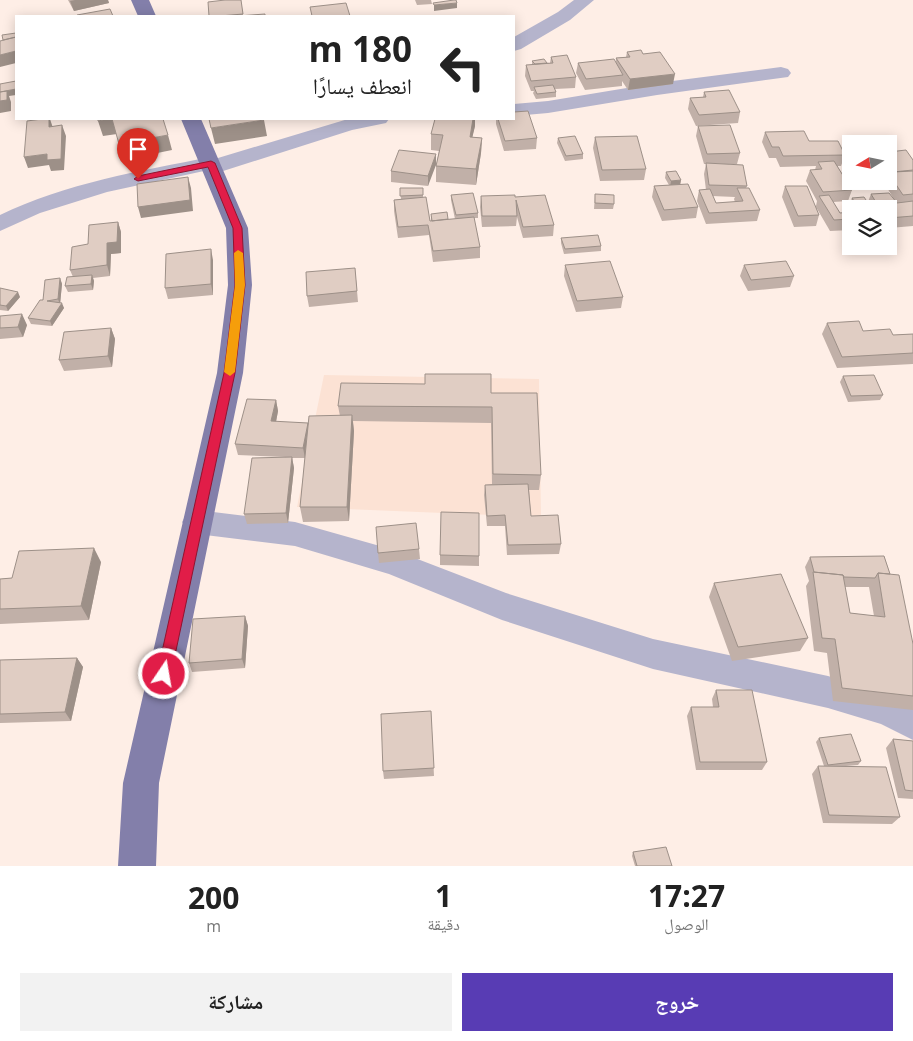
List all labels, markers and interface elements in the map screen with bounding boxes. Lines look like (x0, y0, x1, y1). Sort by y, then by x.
text: 180 m (308, 25, 412, 72)
icon: left (430, 35, 495, 100)
text: انعطف يسارًا (313, 70, 412, 100)
pin (117, 128, 159, 179)
icon: arrive (124, 135, 152, 163)
north arrow (842, 135, 898, 190)
map controls (842, 135, 897, 255)
button: layers (842, 200, 897, 255)
position arrow (137, 647, 189, 699)
text: 1 (435, 875, 452, 916)
text: 17:27 (648, 875, 725, 916)
text: 200 (188, 877, 239, 918)
text: دقيقة (427, 913, 460, 935)
text: الوصول (664, 913, 709, 935)
text: m (206, 915, 221, 937)
button: مشاركة (20, 973, 452, 1031)
button: خروج (462, 973, 893, 1031)

